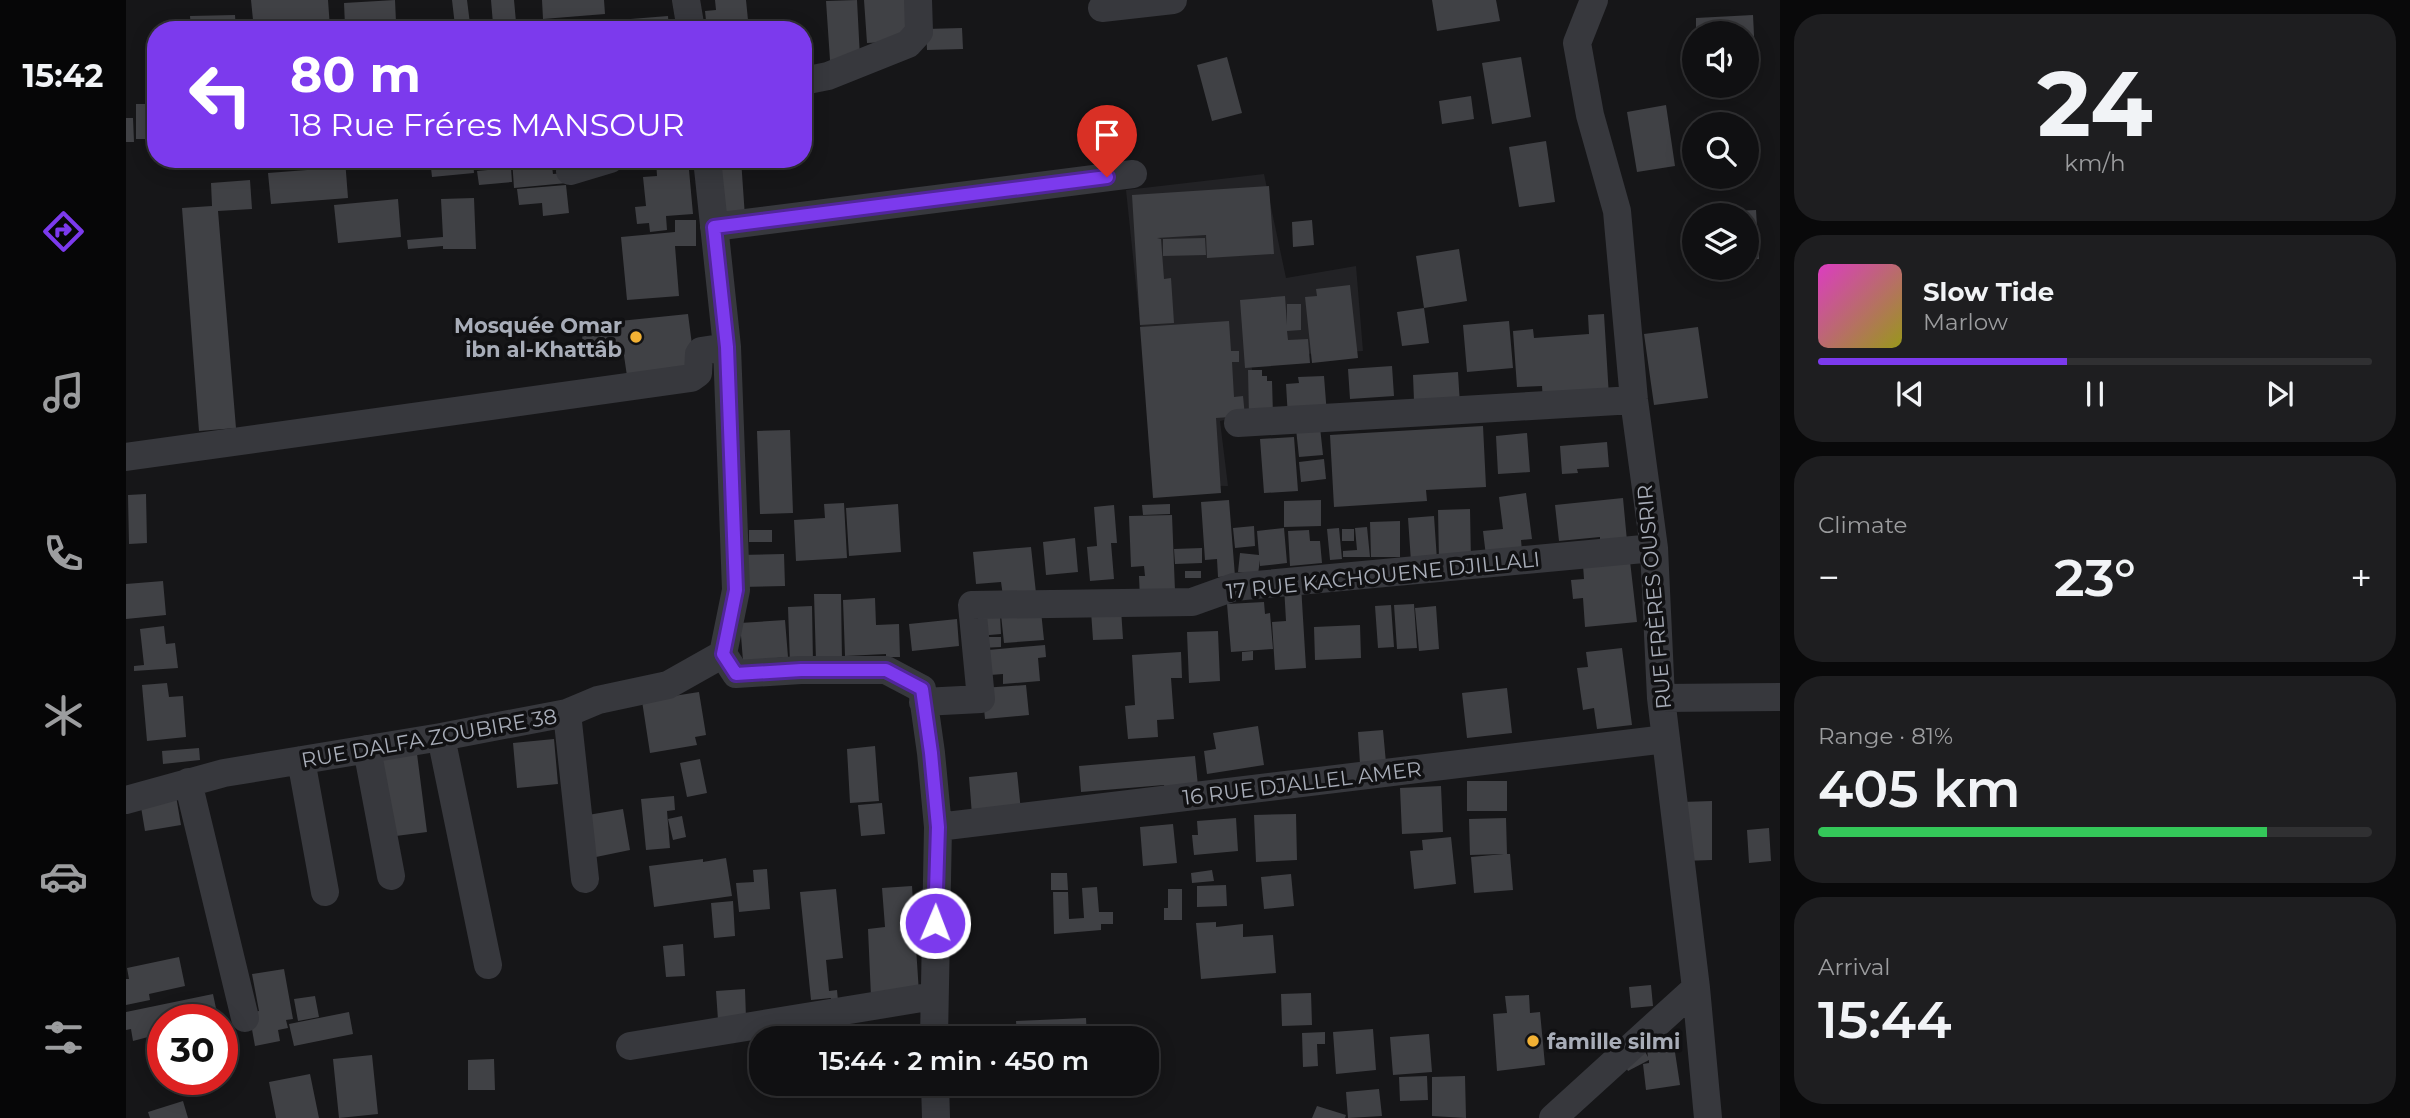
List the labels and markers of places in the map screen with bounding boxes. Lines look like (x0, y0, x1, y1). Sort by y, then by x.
pin (1077, 105, 1137, 177)
place label: Mosquée Omar ibn al-Khattâb (454, 313, 622, 362)
marker: Mosquée Omar ibn al-Khattâb (628, 329, 644, 345)
place label: famille silmi (1547, 1029, 1680, 1054)
marker: famille silmi (1525, 1033, 1541, 1049)

